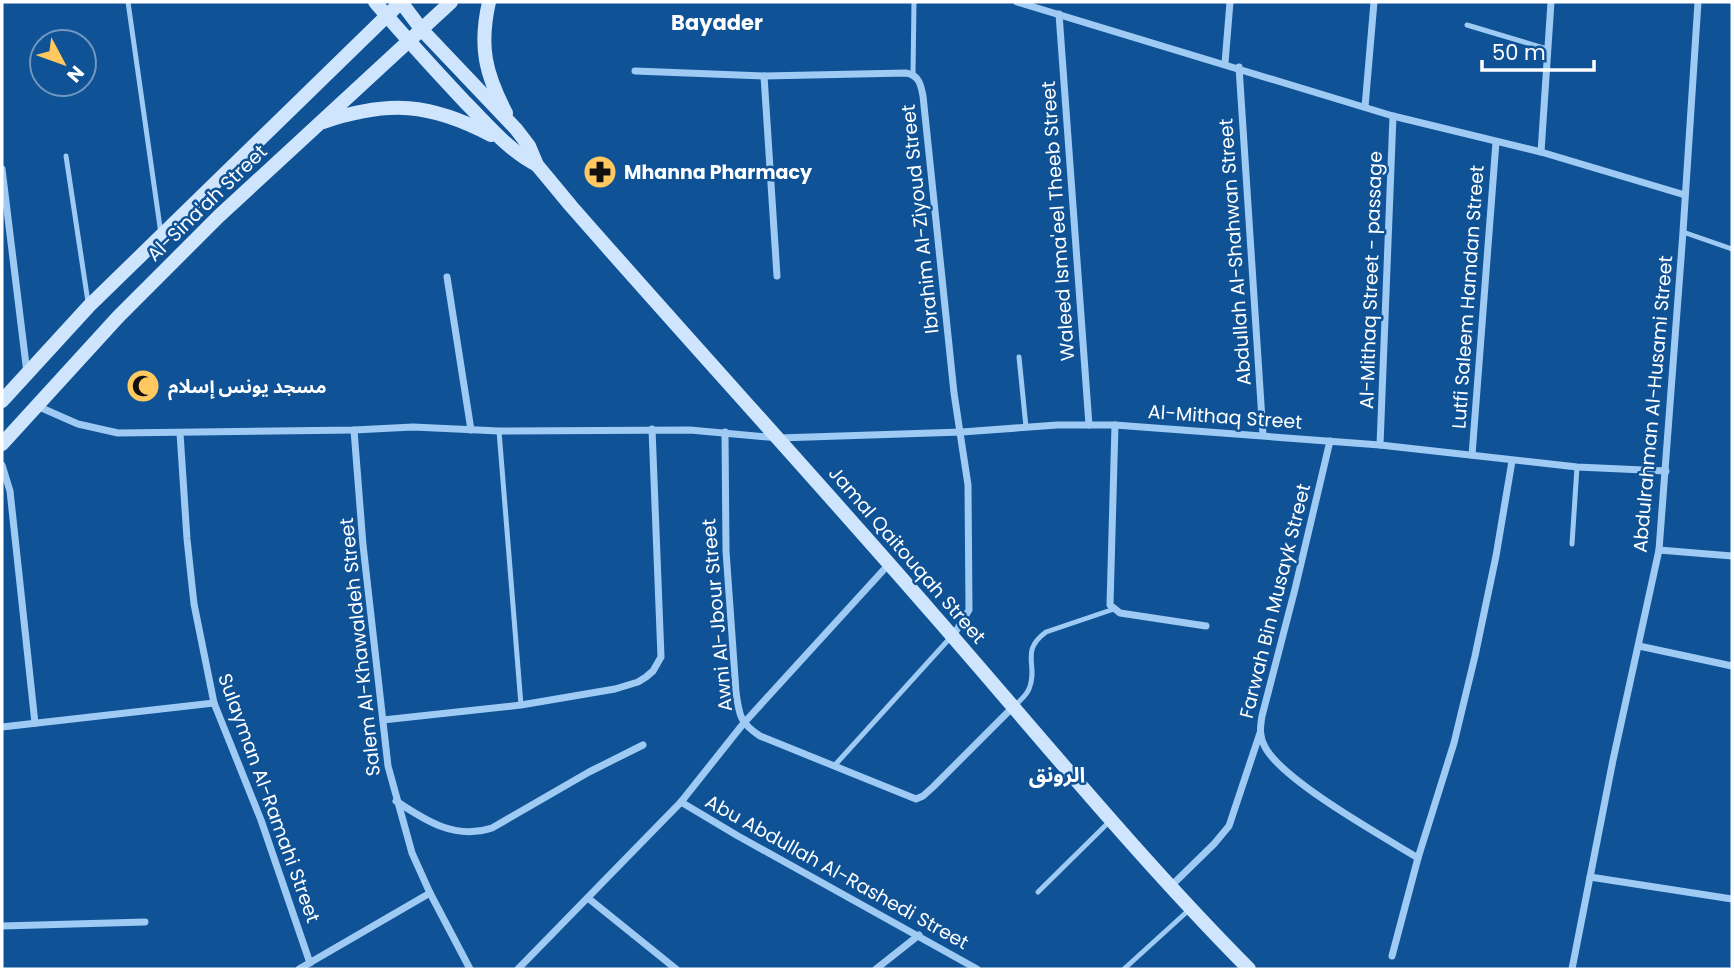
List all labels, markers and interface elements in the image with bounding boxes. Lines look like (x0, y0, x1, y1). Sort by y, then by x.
district label: Bayader (671, 8, 763, 37)
north arrow (28, 28, 98, 98)
scale bar (1482, 28, 1594, 72)
text: 50 m (1492, 38, 1546, 67)
text: N (61, 60, 90, 88)
street label: Waleed Isma'eel Theeb Street (1035, 80, 1081, 362)
street label: Ibrahim Al-Ziyoud Street (895, 103, 945, 335)
street label: Abdullah Al-Shahwan Street (1212, 117, 1258, 386)
street label: Al-Sina'ah Street (141, 139, 273, 267)
street label: Al-Mithaq Street - passage (1353, 151, 1389, 409)
pharmacy icon: Mhanna Pharmacy (581, 153, 619, 191)
place label: Mhanna Pharmacy (624, 159, 813, 186)
street label: Lutfi Saleem Hamdan Street (1445, 164, 1491, 430)
street label: Abdulrahman Al-Husami Street (1627, 254, 1679, 554)
mosque icon: مسجد يونس إسلام (124, 367, 162, 405)
place label: مسجد يونس إسلام (168, 373, 326, 401)
street label: Al-Mithaq Street (1147, 398, 1303, 436)
street label: Jamal Qaitouqah Street (822, 460, 992, 650)
street label: Farwah Bin Musayk Street (1233, 481, 1317, 721)
street label: Salem Al-Khawaldeh Street (333, 516, 387, 778)
street label: Awni Al-Jbour Street (695, 517, 739, 712)
street label: Sulayman Al-Ramahi Street (211, 670, 327, 926)
district label: الرونق (1029, 760, 1085, 789)
street label: Abu Abdullah Al-Rashedi Street (700, 788, 974, 956)

